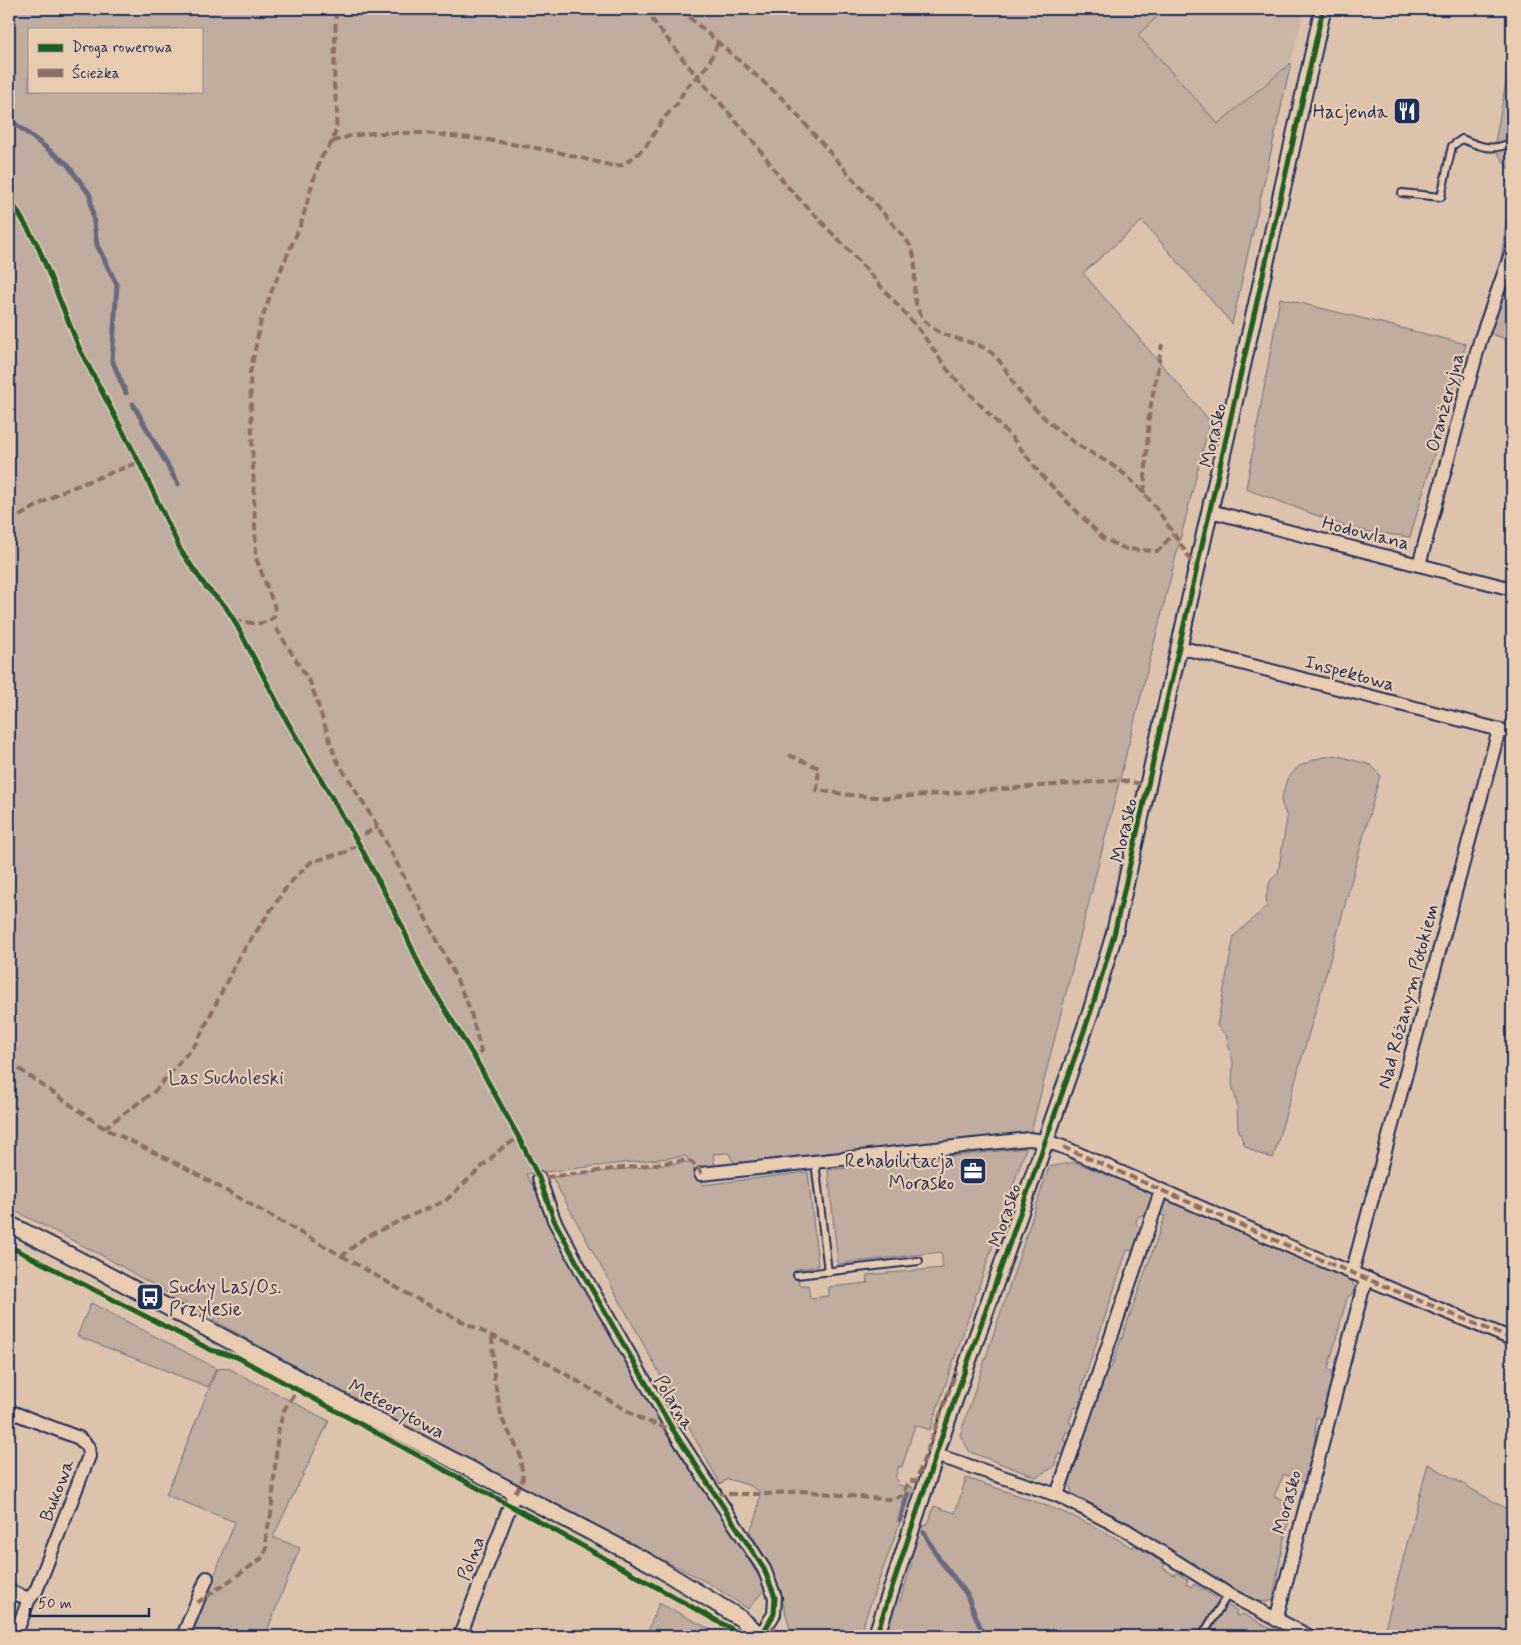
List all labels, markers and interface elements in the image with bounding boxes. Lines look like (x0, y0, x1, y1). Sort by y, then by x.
legend (28, 28, 202, 92)
text: Droga rowerowa (72, 38, 173, 58)
text: Ścieżka (72, 63, 120, 84)
restaurant icon: Hacjenda (1392, 96, 1422, 126)
place label: Hacjenda (1313, 100, 1389, 126)
street label: Oranżeryjna (1420, 350, 1472, 455)
street label: Morasko (1194, 401, 1233, 470)
street label: Hodowlana (1319, 511, 1412, 556)
street label: Inspektowa (1302, 649, 1397, 697)
street label: Morasko (1105, 796, 1144, 865)
street label: Nad Różanym Potokiem (1372, 901, 1445, 1092)
park label: Las Sucholeski (168, 1066, 284, 1091)
place label: Rehabilitacja Morasko (845, 1149, 954, 1196)
office icon: Rehabilitacja Morasko (958, 1156, 988, 1186)
street label: Morasko (983, 1181, 1028, 1250)
place label: Suchy Las/Os. Przylesie (169, 1275, 281, 1323)
bus stop icon: Suchy Las/Os. Przylesie (135, 1282, 165, 1312)
street label: Polarna (647, 1370, 700, 1436)
street label: Meteorytowa (343, 1374, 449, 1446)
street label: Bukowa (34, 1455, 81, 1525)
street label: Morasko (1267, 1468, 1308, 1537)
street label: Polna (452, 1533, 491, 1584)
scale bar (30, 1585, 149, 1617)
text: 50 m (38, 1594, 72, 1614)

